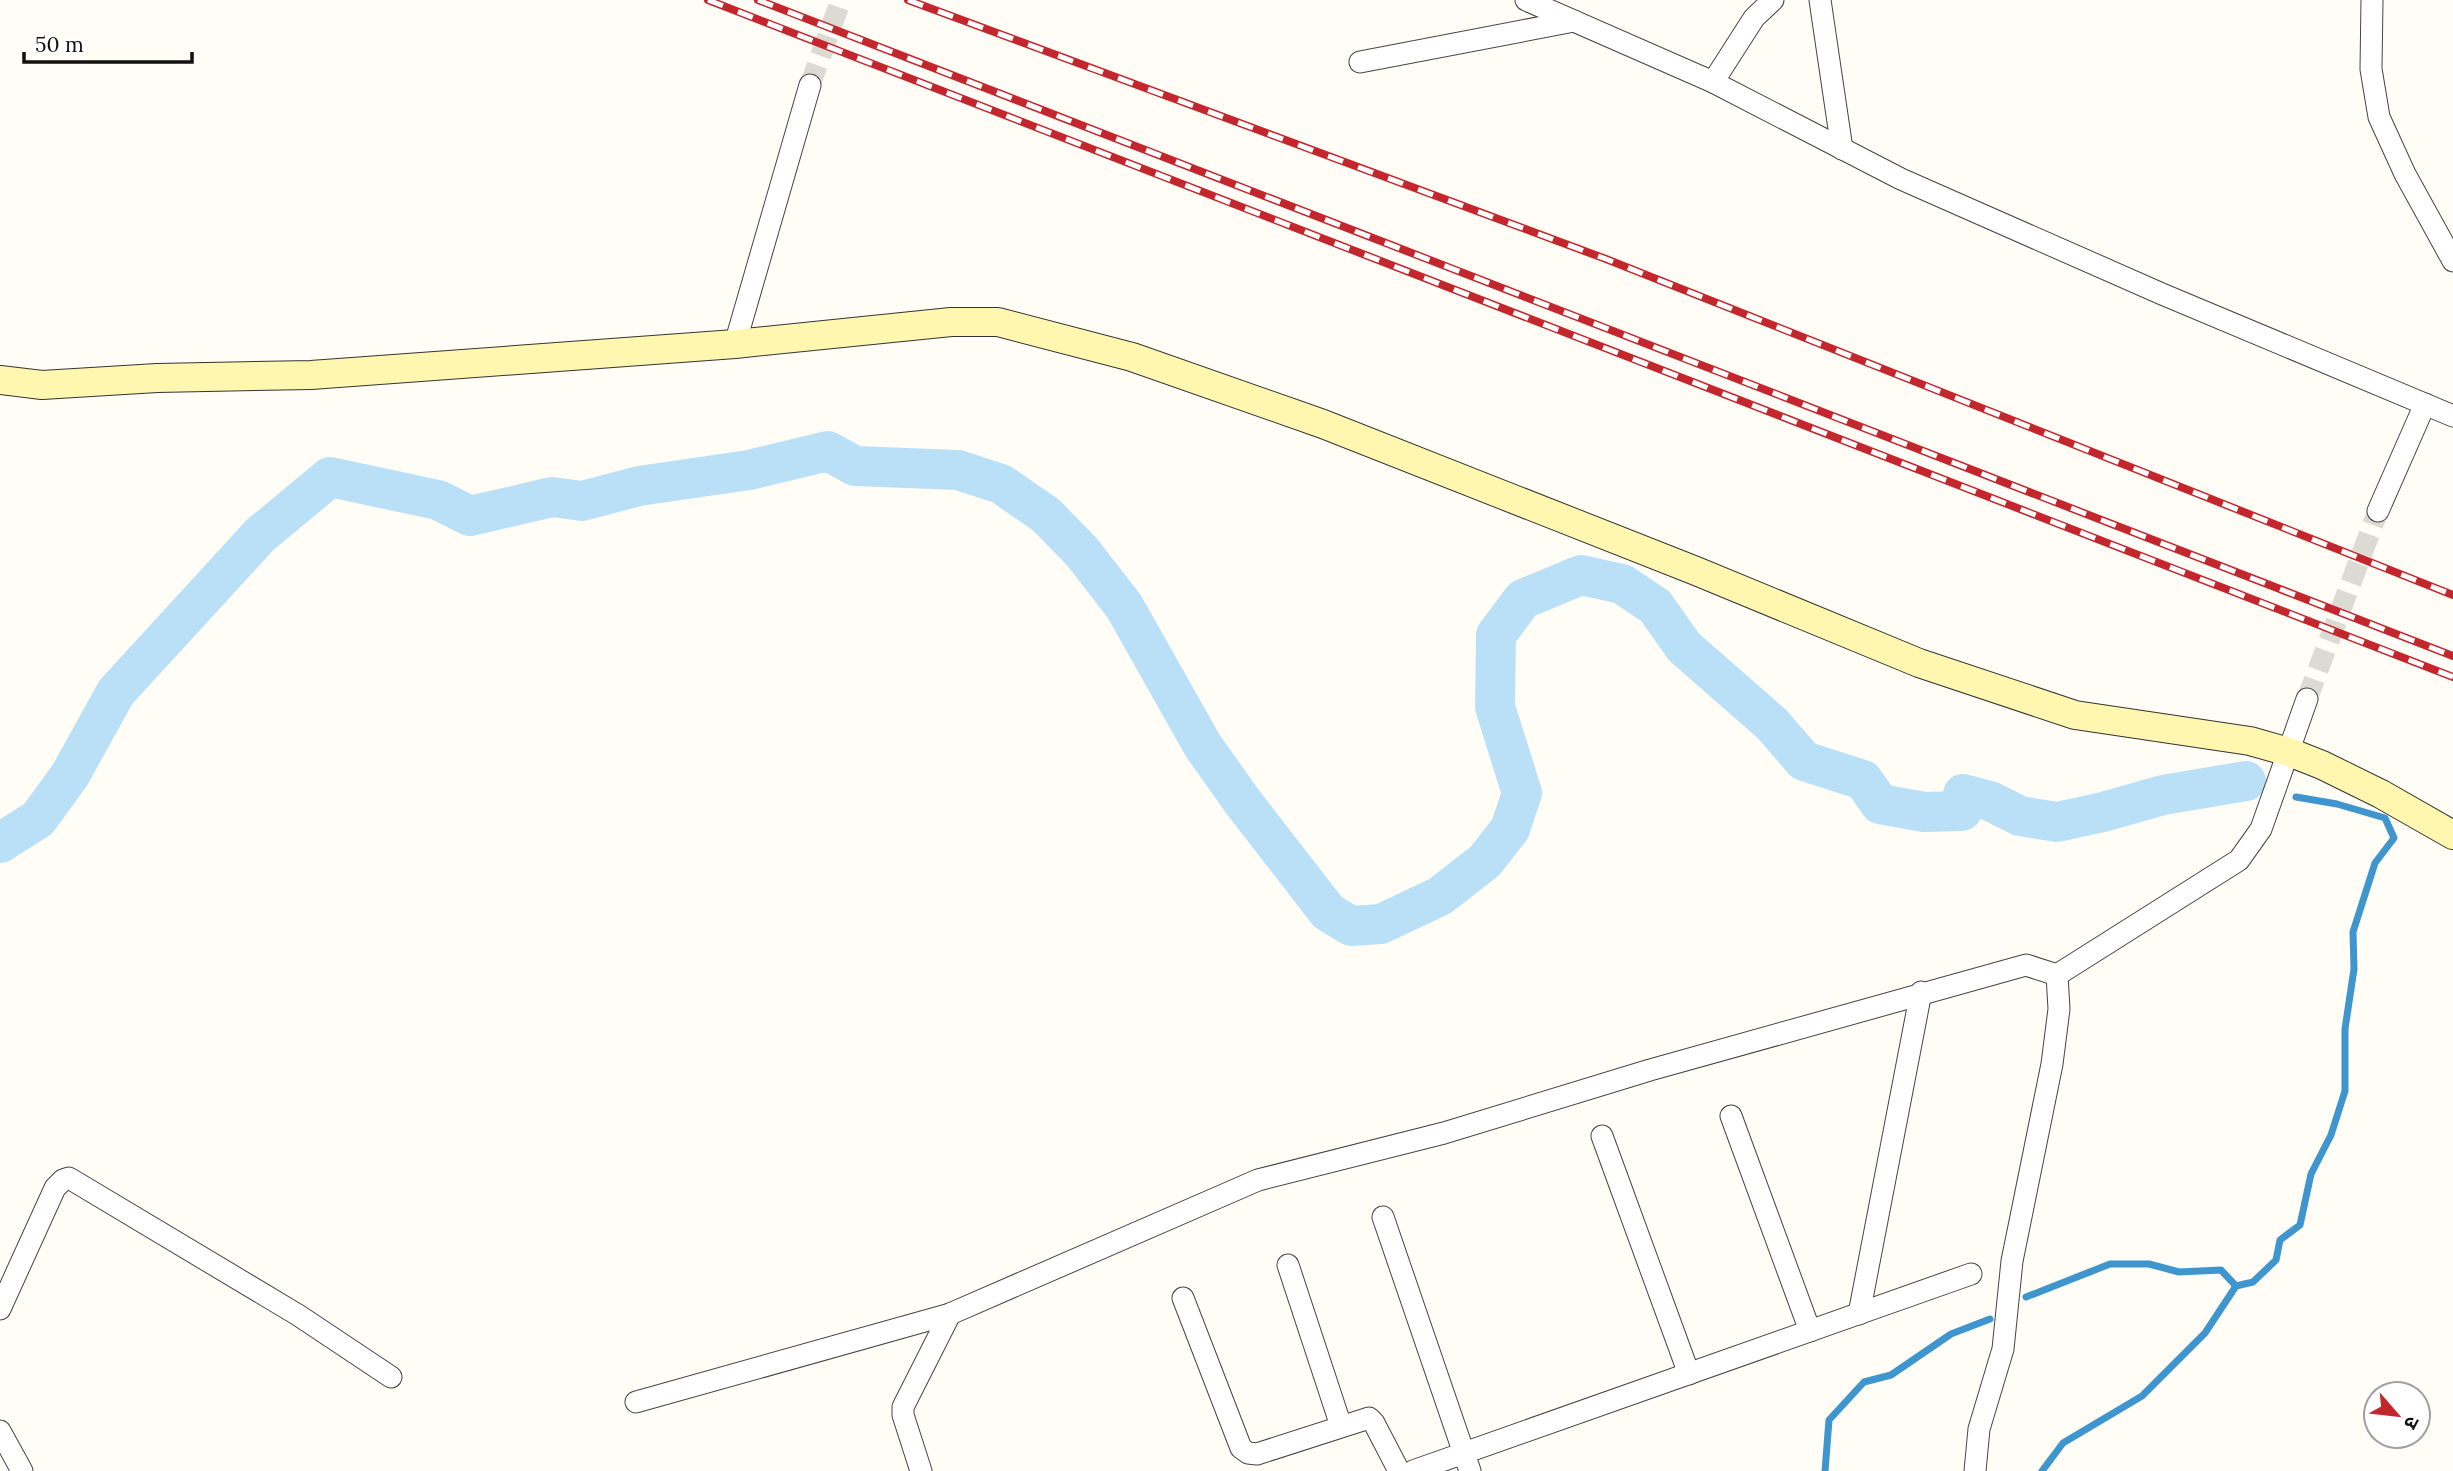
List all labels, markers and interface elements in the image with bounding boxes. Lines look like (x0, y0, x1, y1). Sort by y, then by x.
scale bar (24, 21, 192, 65)
text: 50 m (35, 31, 84, 58)
north arrow (2362, 1380, 2432, 1450)
text: उ (2398, 1412, 2425, 1434)

